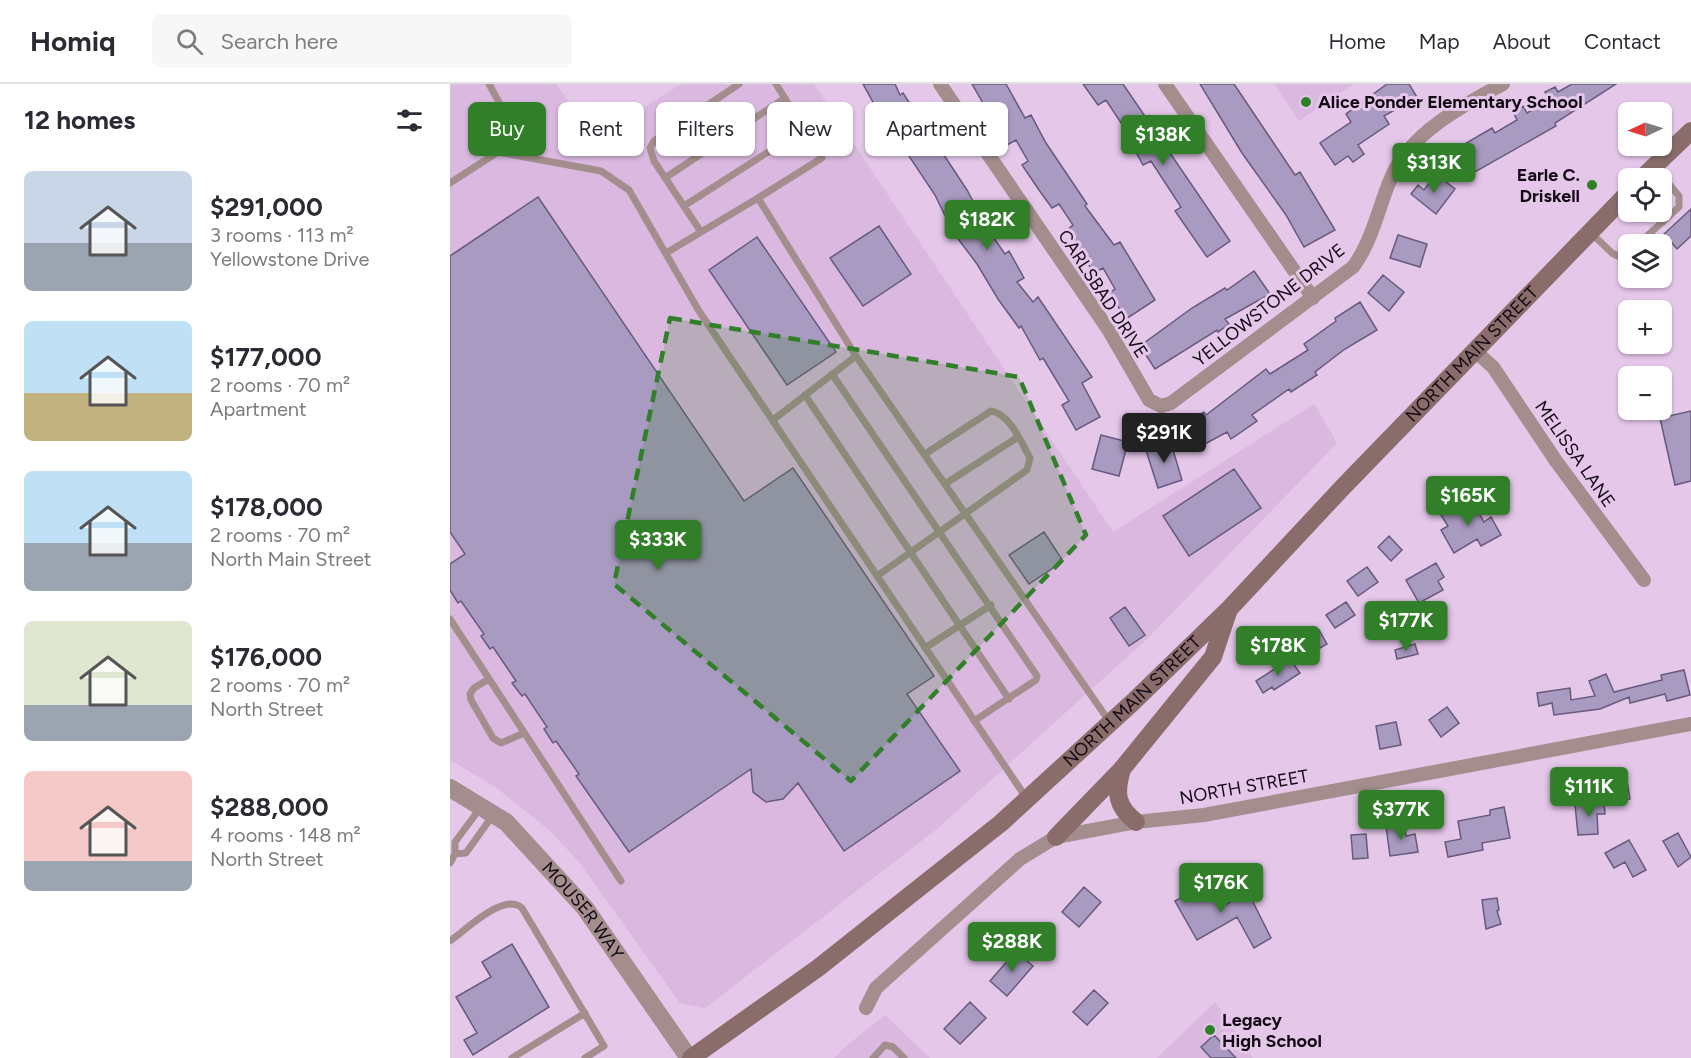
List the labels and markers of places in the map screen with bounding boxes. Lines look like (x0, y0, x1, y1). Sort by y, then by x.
place label: Alice Ponder Elementary School (1318, 91, 1583, 113)
marker: Alice Ponder Elementary School (1299, 95, 1313, 109)
pin: $138K (1121, 115, 1205, 166)
pin: $313K (1392, 143, 1476, 194)
place label: Earle C. Driskell (1517, 164, 1580, 207)
marker: Earle C. Driskell (1585, 178, 1599, 192)
pin: $182K (945, 200, 1029, 251)
pin: $291K (1122, 413, 1206, 464)
pin: $165K (1426, 476, 1510, 527)
pin: $333K (616, 520, 700, 571)
pin: $177K (1364, 601, 1448, 652)
pin: $178K (1236, 626, 1320, 677)
pin: $111K (1547, 767, 1631, 818)
pin: $377K (1359, 790, 1443, 841)
pin: $176K (1179, 863, 1263, 914)
pin: $288K (970, 922, 1054, 973)
place label: Legacy High School (1222, 1009, 1322, 1052)
marker: Legacy High School (1203, 1023, 1217, 1037)

